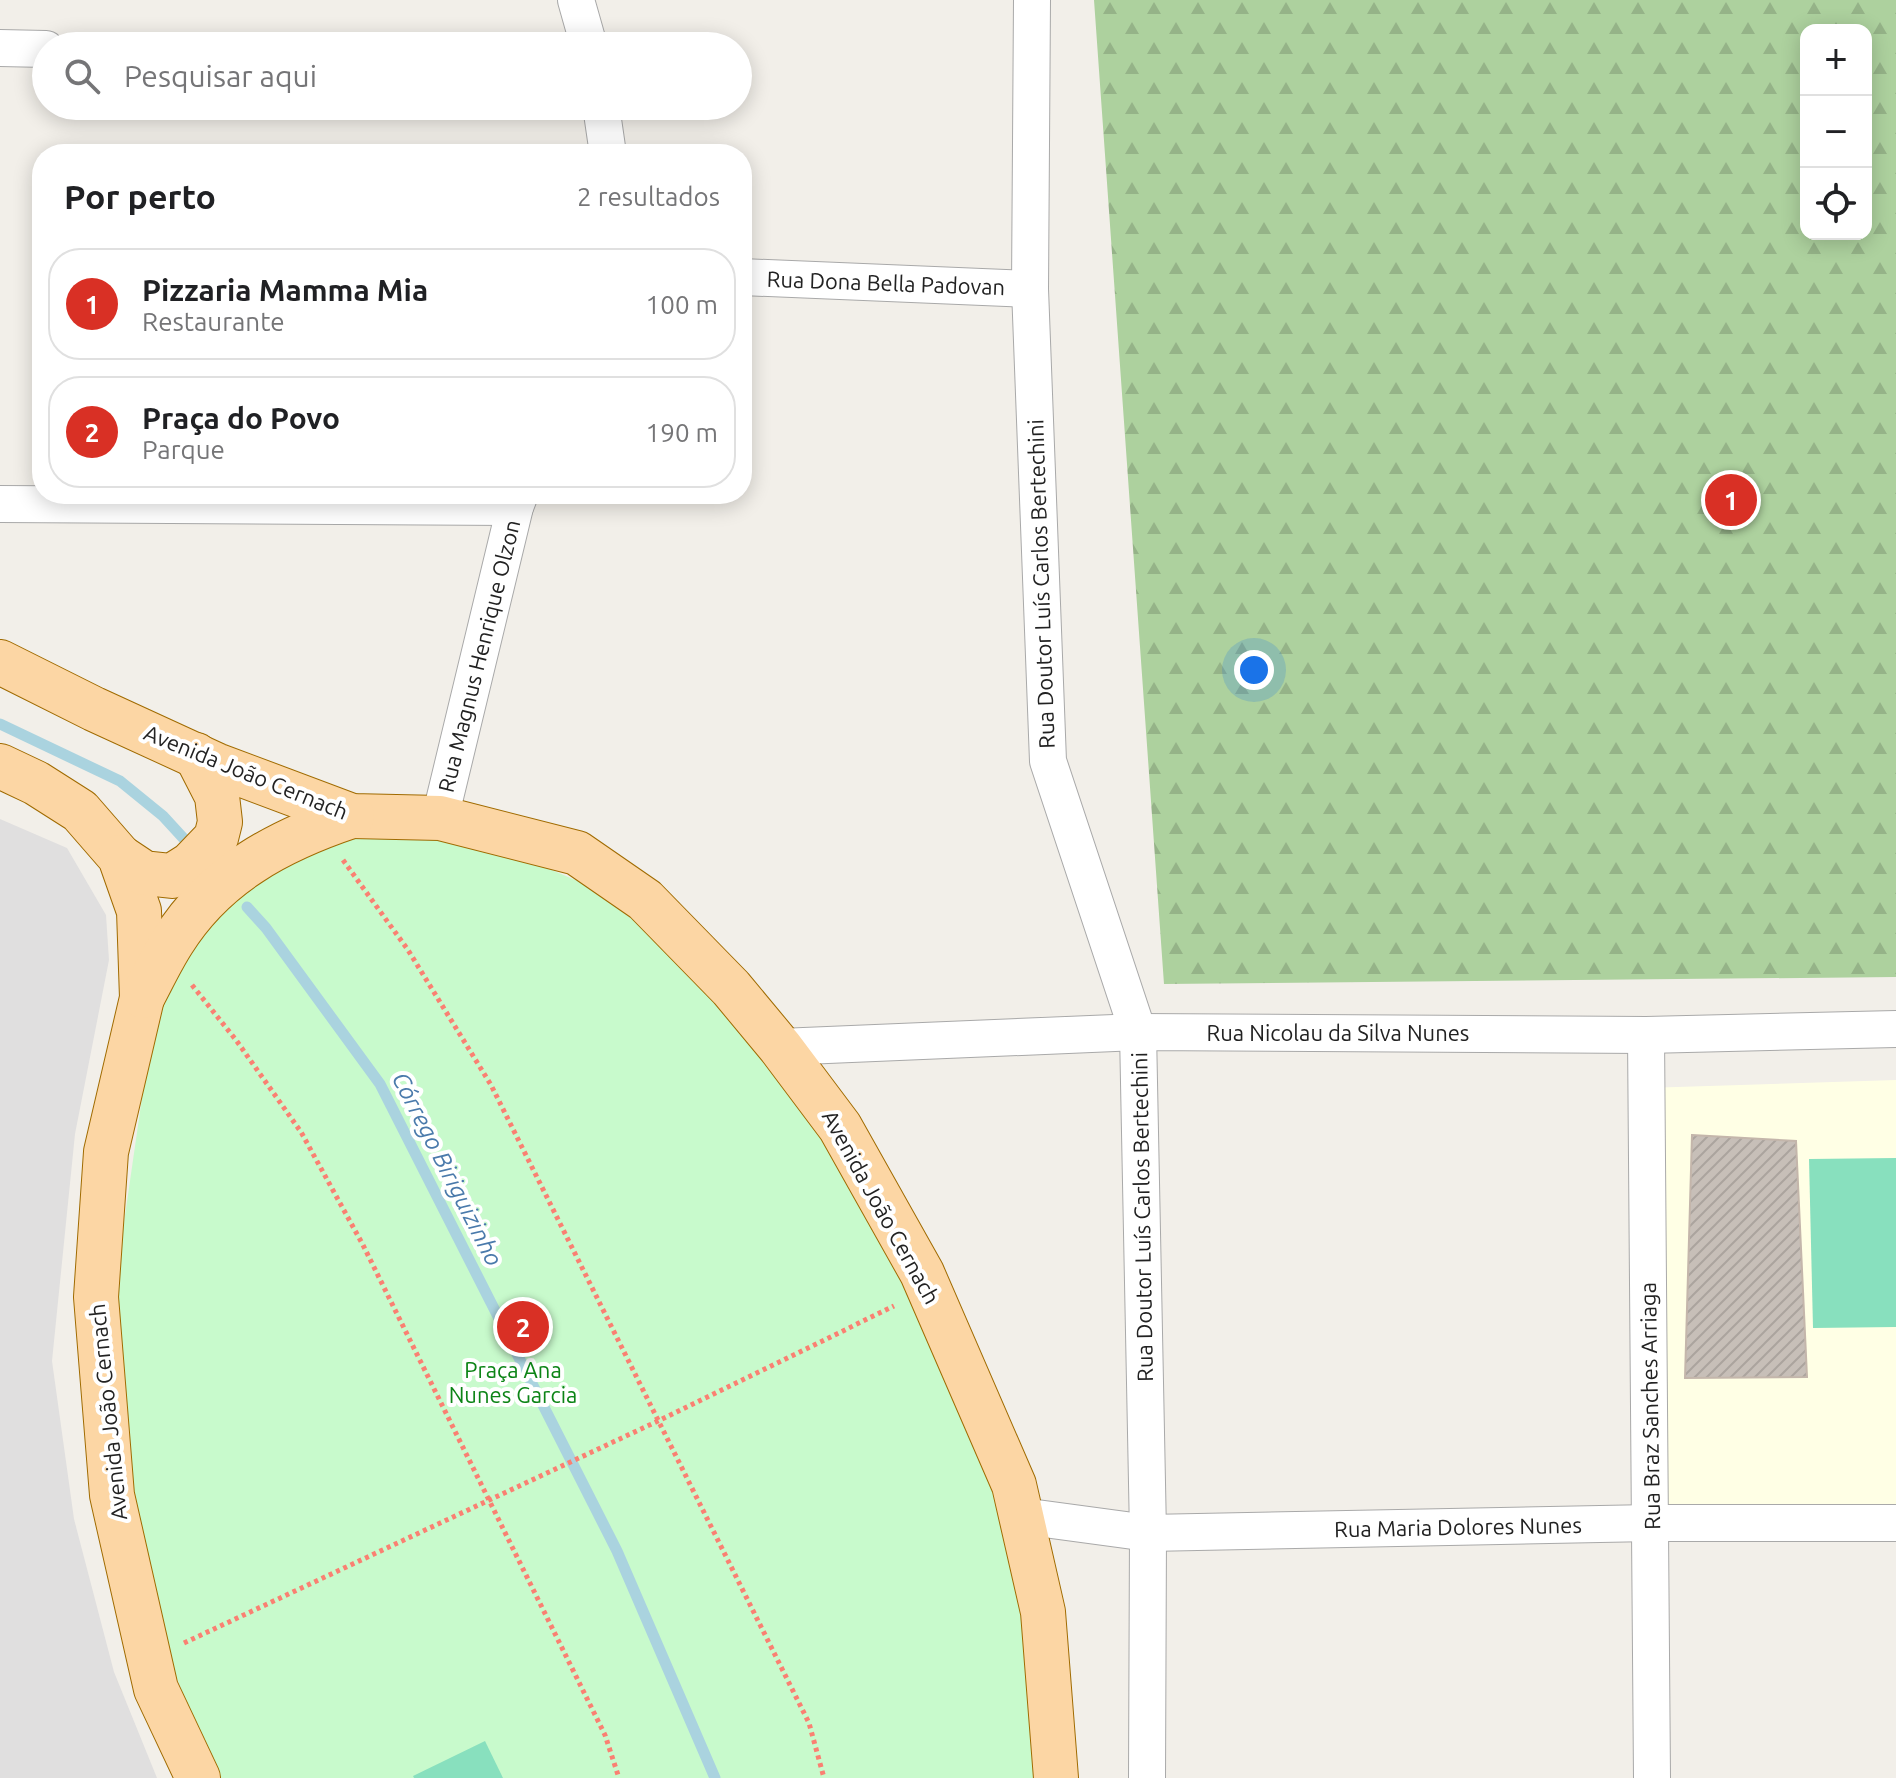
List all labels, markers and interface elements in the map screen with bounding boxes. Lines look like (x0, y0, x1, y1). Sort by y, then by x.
map controls (1800, 24, 1872, 240)
button: + (1800, 24, 1872, 96)
search box (32, 32, 752, 120)
icon: search (60, 54, 104, 98)
text: Pesquisar aqui (124, 59, 317, 93)
button: − (1800, 96, 1872, 168)
button: locate (1800, 168, 1872, 240)
text: Por perto (64, 177, 216, 215)
text: 2 resultados (577, 182, 720, 211)
street label: Rua Dona Bella Padovan (766, 266, 1006, 299)
text: Pizzaria Mamma Mia (142, 273, 428, 307)
text: 1 (85, 290, 99, 319)
text: 100 m (646, 290, 718, 319)
text: Restaurante (142, 307, 285, 336)
text: Praça do Povo (142, 401, 340, 435)
text: 2 (85, 418, 99, 447)
text: 190 m (646, 418, 718, 447)
street label: Rua Doutor Luís Carlos Bertechini (1022, 419, 1059, 749)
text: Parque (142, 435, 225, 464)
pin: 1 (1705, 470, 1757, 530)
street label: Rua Magnus Henrique Olzon (433, 517, 525, 795)
your location (1234, 650, 1274, 690)
street label: Avenida João Cernach (141, 719, 352, 824)
street label: Rua Nicolau da Silva Nunes (1207, 1020, 1469, 1045)
street label: Rua Doutor Luís Carlos Bertechini (1126, 1052, 1157, 1382)
water label: Córrego Biriguizinho (387, 1067, 508, 1270)
street label: Avenida João Cernach (818, 1106, 945, 1308)
street label: Rua Braz Sanches Arriaga (1635, 1282, 1664, 1530)
pin: 2 (497, 1297, 549, 1357)
street label: Avenida João Cernach (84, 1303, 131, 1522)
park label: Praça Ana Nunes Garcia (449, 1357, 577, 1407)
street label: Rua Maria Dolores Nunes (1334, 1512, 1582, 1541)

